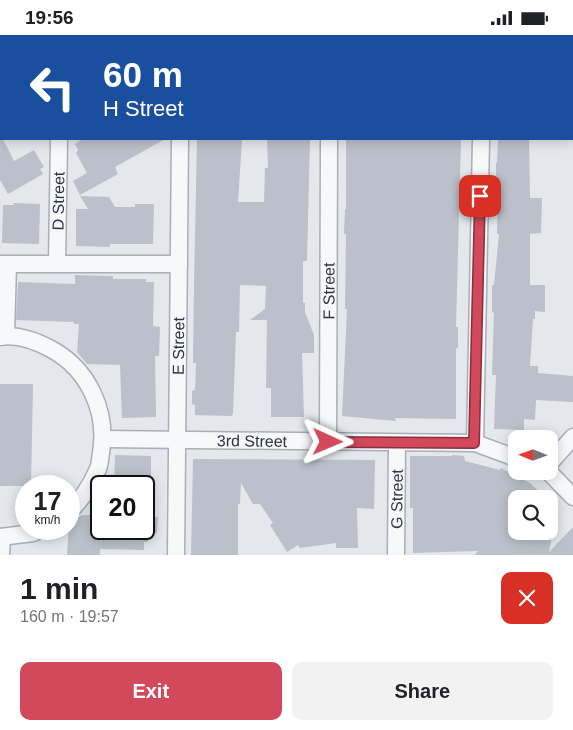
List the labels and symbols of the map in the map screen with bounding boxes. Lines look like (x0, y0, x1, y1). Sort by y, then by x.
street label: D Street (50, 171, 67, 231)
pin (459, 175, 501, 217)
street label: F Street (320, 262, 338, 320)
street label: E Street (170, 316, 187, 375)
position arrow (301, 415, 353, 467)
north arrow (508, 430, 558, 480)
street label: 3rd Street (217, 432, 288, 450)
street label: G Street (388, 469, 406, 529)
speed limit sign: 20 (90, 475, 155, 540)

